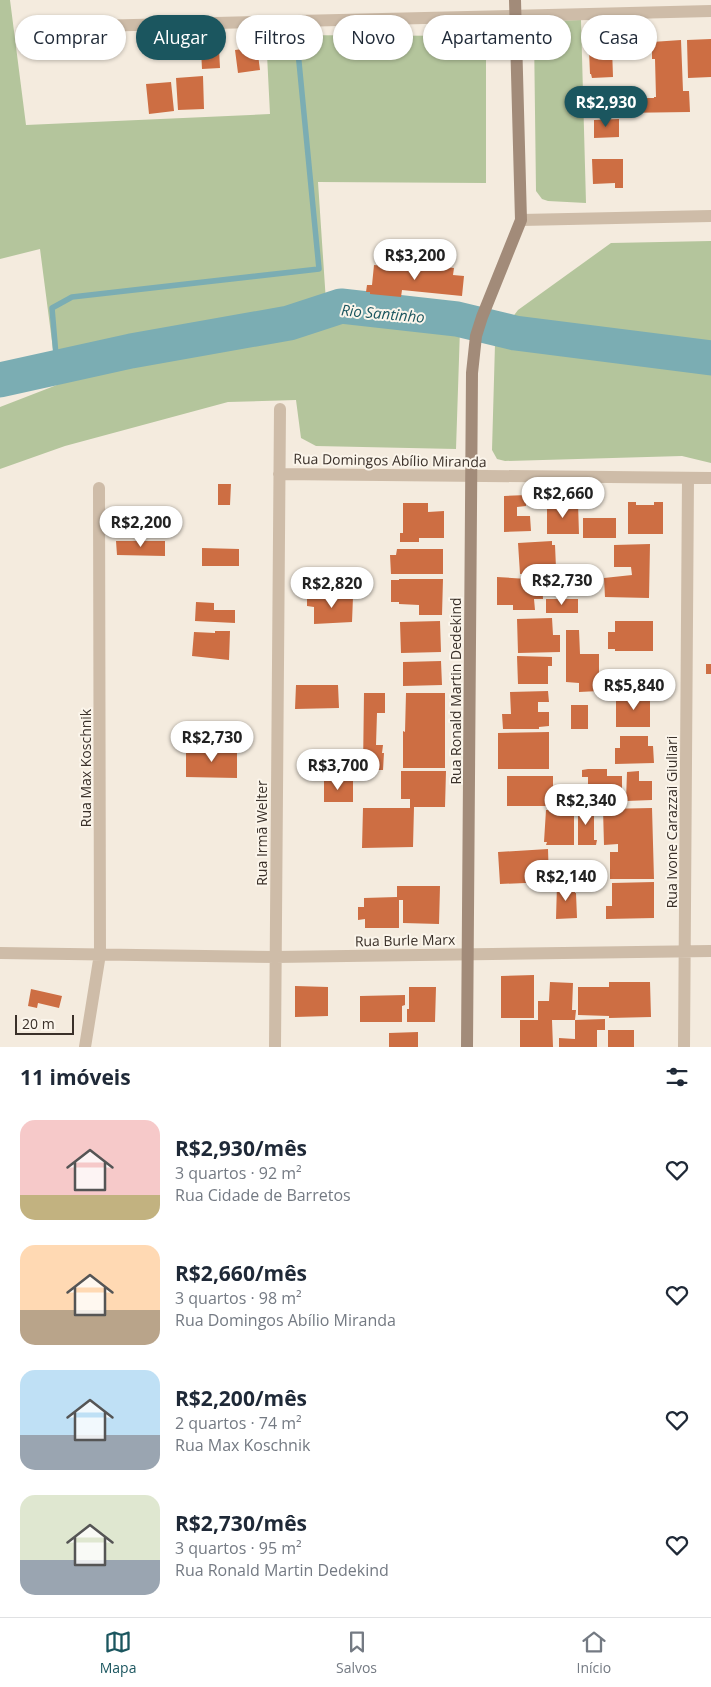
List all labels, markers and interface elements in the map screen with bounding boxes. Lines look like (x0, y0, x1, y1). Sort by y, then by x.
chip: Comprar (15, 15, 126, 60)
chip: Alugar (136, 15, 226, 60)
chip: Filtros (236, 15, 323, 60)
chip: Novo (333, 15, 413, 60)
chip: Apartamento (423, 15, 571, 60)
chip: Casa (581, 15, 657, 60)
pin: R$2,930 (560, 86, 652, 128)
text: R$2,930 (576, 91, 636, 113)
pin: R$3,200 (369, 238, 461, 281)
text: R$3,200 (385, 244, 445, 266)
water label: Rio Santinho (340, 299, 426, 327)
street label: Rua Domingos Abílio Miranda (293, 449, 487, 471)
pin: R$2,660 (517, 476, 609, 519)
text: R$2,660 (533, 482, 593, 504)
pin: R$2,200 (95, 506, 187, 548)
text: R$2,200 (111, 511, 171, 533)
pin: R$2,730 (516, 564, 608, 606)
pin: R$2,820 (286, 566, 378, 609)
text: R$2,730 (532, 569, 592, 591)
text: R$2,820 (302, 572, 362, 594)
street label: Rua Ronald Martin Dedekind (446, 597, 465, 785)
pin: R$5,840 (588, 668, 680, 711)
text: R$5,840 (604, 674, 664, 696)
street label: Rua Max Koschnik (76, 708, 95, 827)
pin: R$2,730 (166, 720, 258, 763)
text: R$2,730 (182, 726, 242, 748)
street label: Rua Ivone Carazzai Giuliari (662, 736, 681, 908)
pin: R$3,700 (292, 748, 384, 791)
text: R$3,700 (308, 754, 368, 776)
street label: Rua Irmã Welter (252, 780, 271, 886)
pin: R$2,340 (540, 784, 632, 826)
text: R$2,340 (556, 789, 616, 811)
pin: R$2,140 (520, 860, 612, 902)
text: R$2,140 (536, 865, 596, 887)
street label: Rua Burle Marx (355, 930, 456, 950)
scale bar (15, 1012, 74, 1035)
text: 20 m (22, 1014, 55, 1033)
text: 11 imóveis (20, 1063, 131, 1091)
icon: filters (663, 1063, 691, 1091)
text: R$2,930/mês (175, 1134, 307, 1162)
icon: home (60, 1140, 120, 1200)
icon: heart (663, 1156, 691, 1184)
text: 3 quartos · 92 m² (175, 1162, 302, 1184)
text: Rua Cidade de Barretos (175, 1184, 351, 1206)
text: R$2,660/mês (175, 1259, 307, 1287)
icon: home (60, 1265, 120, 1325)
icon: heart (663, 1281, 691, 1309)
text: 3 quartos · 98 m² (175, 1287, 302, 1309)
text: Rua Domingos Abílio Miranda (175, 1309, 396, 1331)
text: R$2,200/mês (175, 1384, 307, 1412)
icon: home (60, 1390, 120, 1450)
icon: heart (663, 1406, 691, 1434)
text: 2 quartos · 74 m² (175, 1412, 302, 1434)
text: Rua Max Koschnik (175, 1434, 310, 1456)
text: R$2,730/mês (175, 1509, 307, 1537)
icon: home (60, 1515, 120, 1575)
icon: heart (663, 1531, 691, 1559)
text: 3 quartos · 95 m² (175, 1537, 302, 1559)
text: Rua Ronald Martin Dedekind (175, 1559, 389, 1581)
tab: Mapa (100, 1628, 136, 1677)
tab: Salvos (336, 1628, 377, 1677)
tab: Início (577, 1628, 611, 1677)

